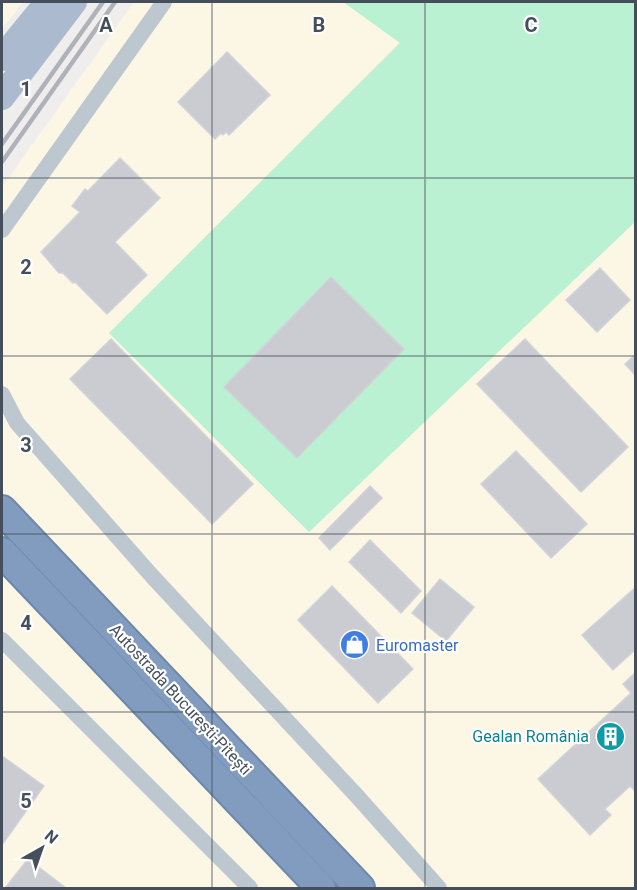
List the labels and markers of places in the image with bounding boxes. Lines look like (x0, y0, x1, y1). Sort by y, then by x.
shop icon: Euromaster (339, 629, 371, 661)
place label: Euromaster (376, 636, 459, 655)
building icon: Gealan România (594, 720, 626, 752)
place label: Gealan România (472, 727, 589, 746)

